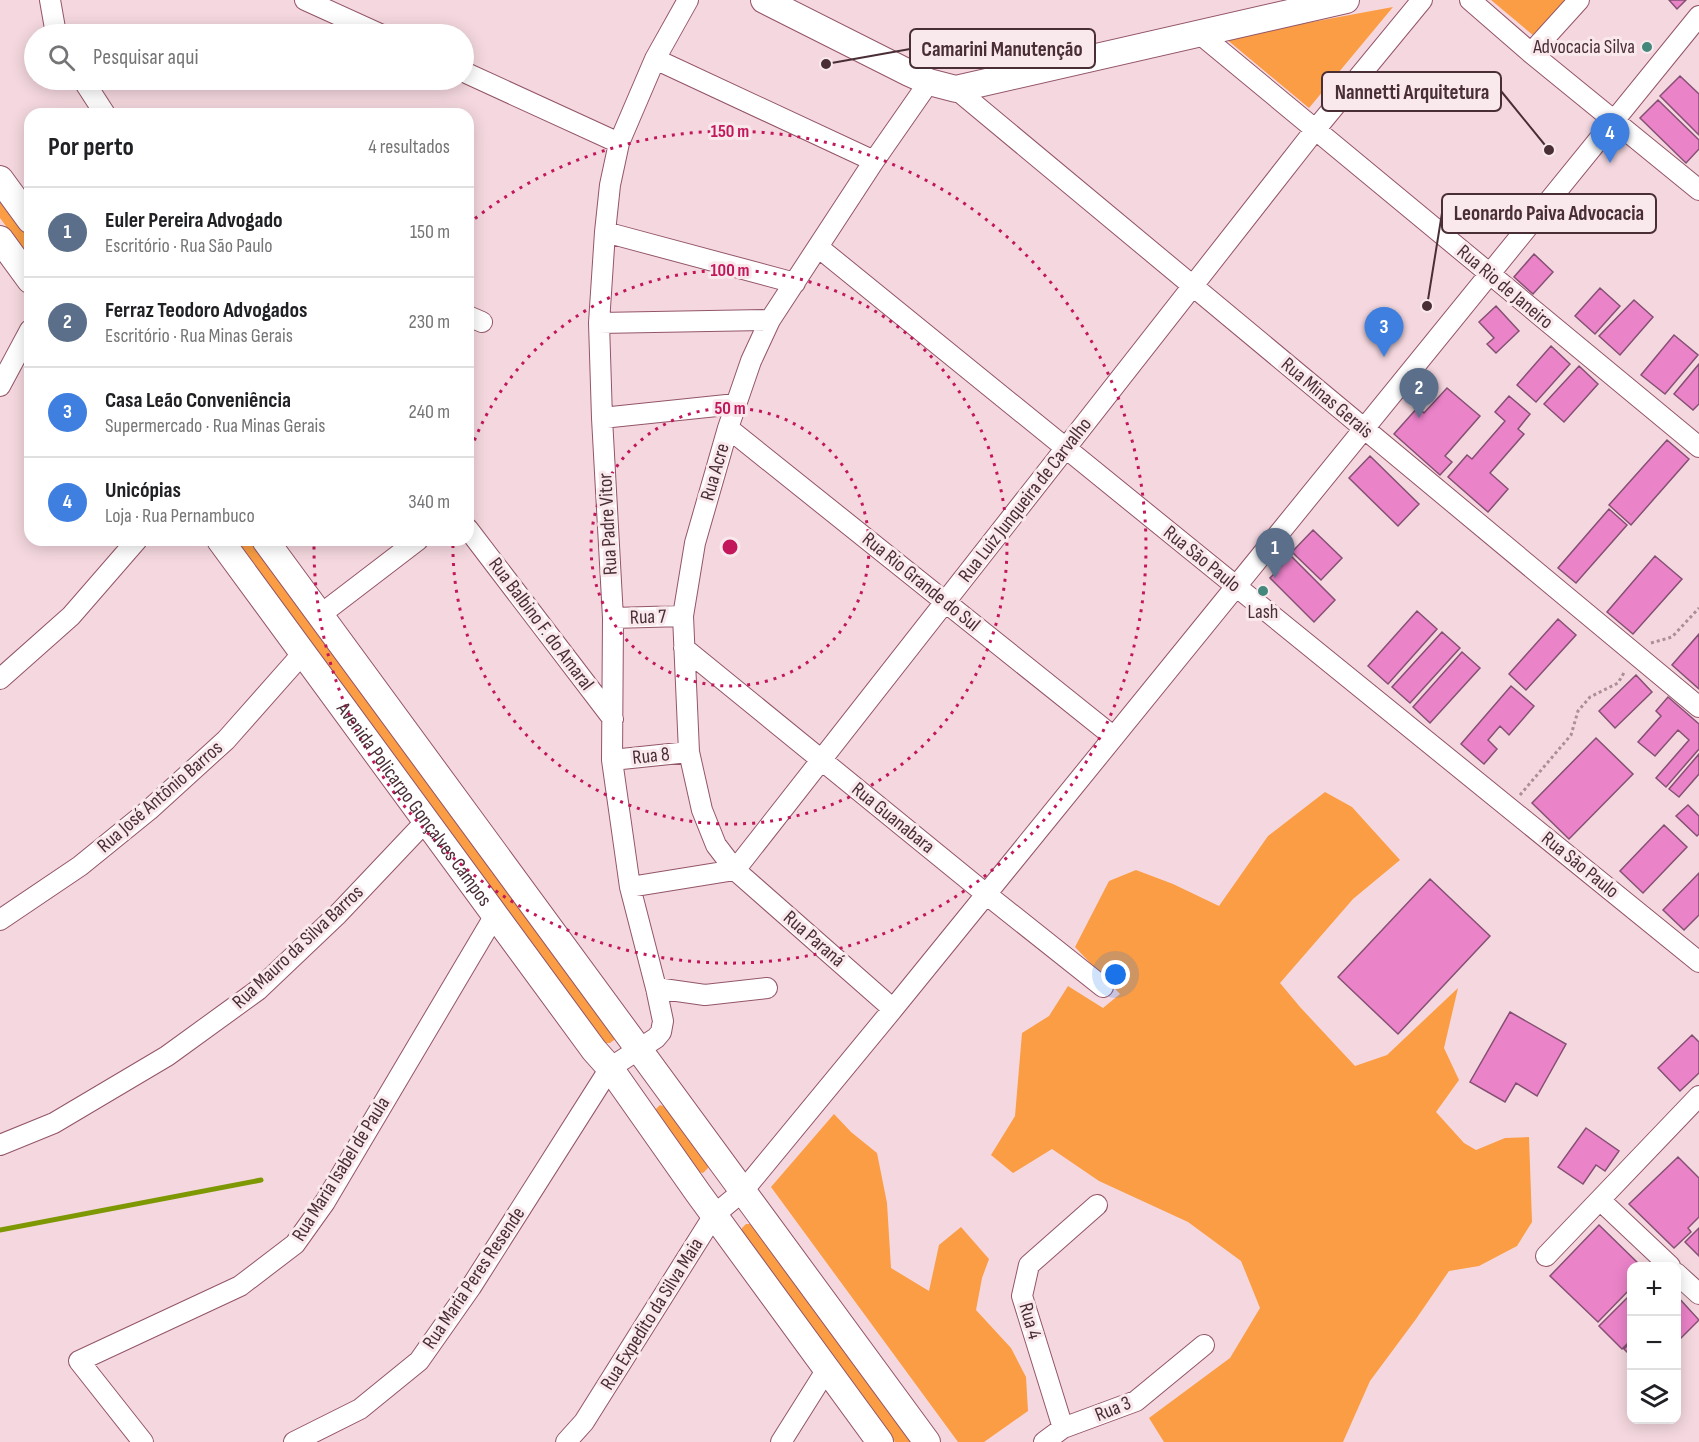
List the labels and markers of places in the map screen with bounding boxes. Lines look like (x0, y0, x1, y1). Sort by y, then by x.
callout: Camarini Manutenção (910, 29, 1095, 68)
place label: Advocacia Silva (1532, 35, 1635, 59)
marker: Advocacia Silva (1640, 40, 1654, 54)
callout: Nannetti Arquitetura (1322, 72, 1501, 111)
pin: 4 (1590, 114, 1630, 163)
callout: Leonardo Paiva Advocacia (1442, 194, 1656, 233)
pin: 3 (1364, 308, 1404, 357)
pin: 2 (1400, 368, 1438, 418)
pin: 1 (1256, 528, 1294, 578)
centre of rings (720, 537, 740, 557)
marker: Lash (1256, 584, 1270, 598)
place label: Lash (1248, 600, 1278, 624)

